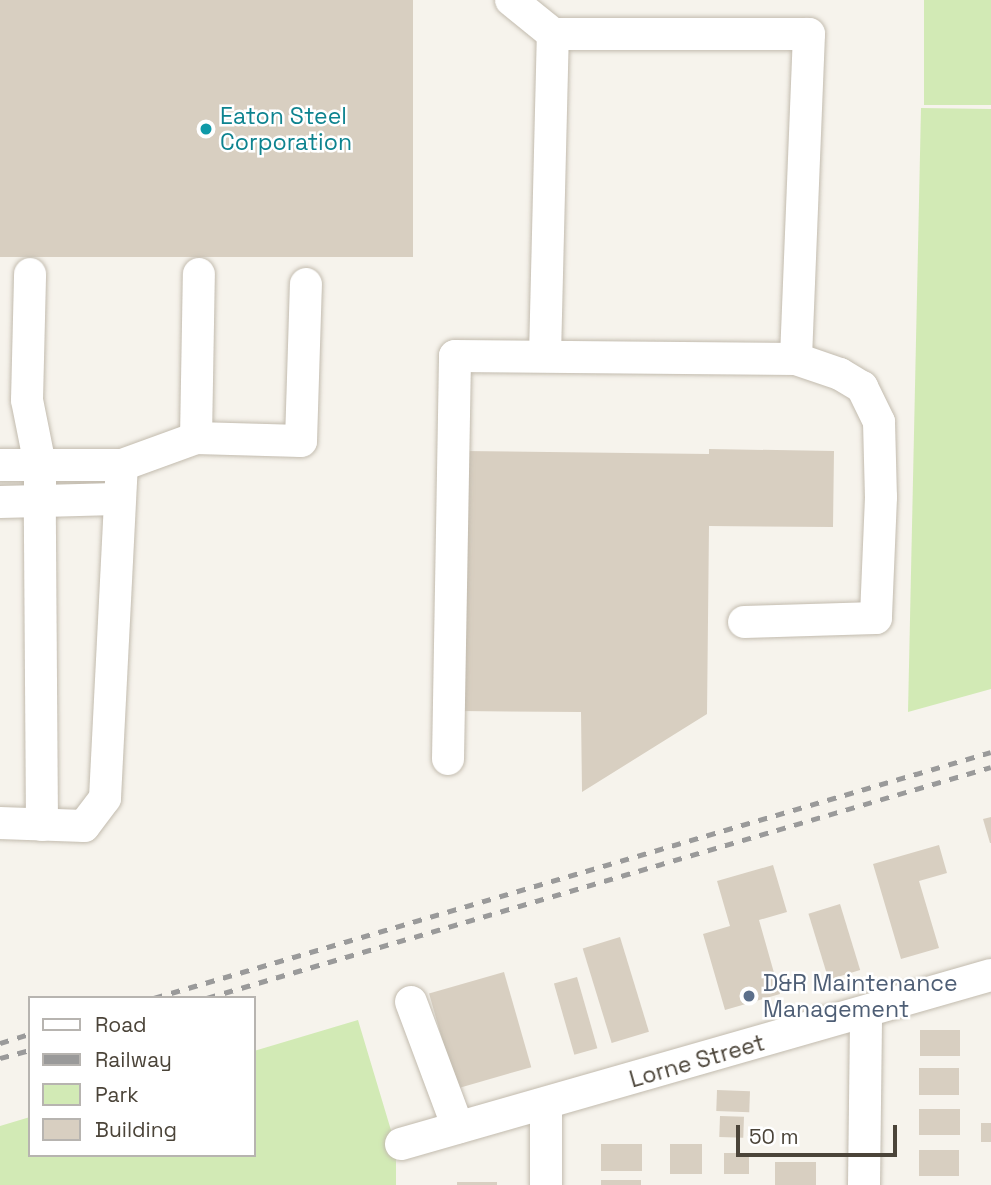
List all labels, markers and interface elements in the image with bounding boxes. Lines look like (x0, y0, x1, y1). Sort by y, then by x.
place label: Eaton Steel Corporation (220, 102, 352, 156)
marker: Eaton Steel Corporation (198, 121, 214, 137)
place label: D&R Maintenance Management (763, 969, 958, 1023)
marker: D&R Maintenance Management (741, 988, 757, 1004)
legend (28, 996, 256, 1157)
text: Road (95, 1011, 147, 1038)
street label: Lorne Street (626, 1029, 768, 1093)
text: Railway (95, 1046, 172, 1073)
text: Park (95, 1081, 139, 1108)
scale bar (739, 1112, 900, 1156)
text: Building (95, 1116, 177, 1143)
text: 50 m (749, 1123, 799, 1150)

